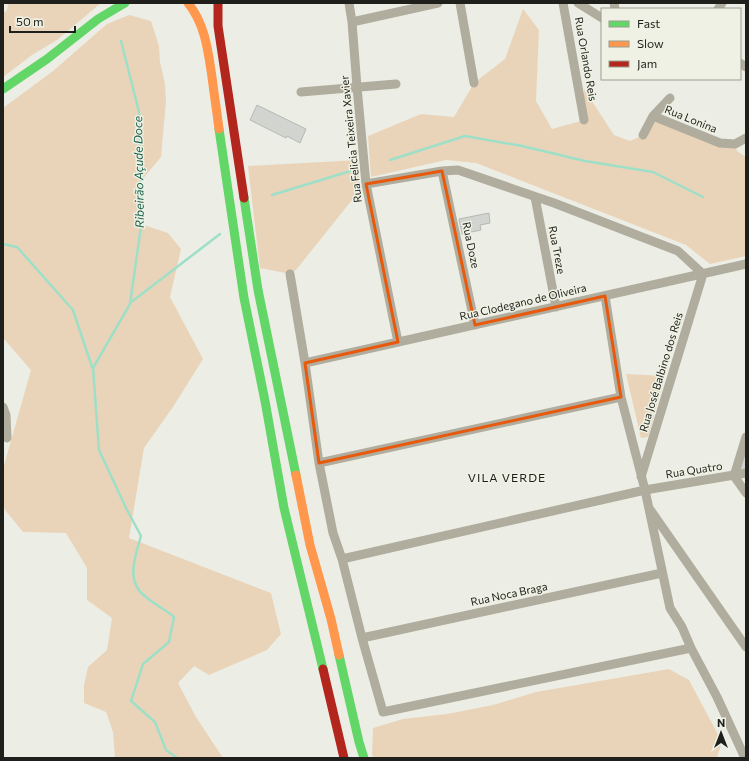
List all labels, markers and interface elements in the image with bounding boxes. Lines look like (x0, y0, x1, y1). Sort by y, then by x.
scale bar (10, 8, 75, 34)
legend (601, 8, 741, 80)
text: 50 m (16, 14, 44, 28)
street label: Rua Orlando Reis (573, 16, 600, 102)
text: Fast (637, 16, 660, 30)
text: Slow (637, 36, 664, 50)
text: Jam (637, 56, 657, 71)
street label: Rua Felicia Teixeira Xavier (337, 74, 364, 203)
street label: Rua Lonina (663, 102, 719, 135)
water label: Ribeirão Açude Doce (130, 115, 146, 228)
street label: Rua Doze (460, 220, 483, 270)
street label: Rua Treze (546, 225, 569, 275)
street label: Rua Clodegano de Oliveira (458, 281, 588, 322)
street label: Rua José Balbino dos Reis (636, 310, 686, 434)
street label: Rua Quatro (665, 459, 724, 480)
district label: VILA VERDE (468, 470, 546, 484)
street label: Rua Noca Braga (469, 579, 549, 608)
north arrow (701, 713, 741, 753)
text: N (717, 716, 725, 729)

